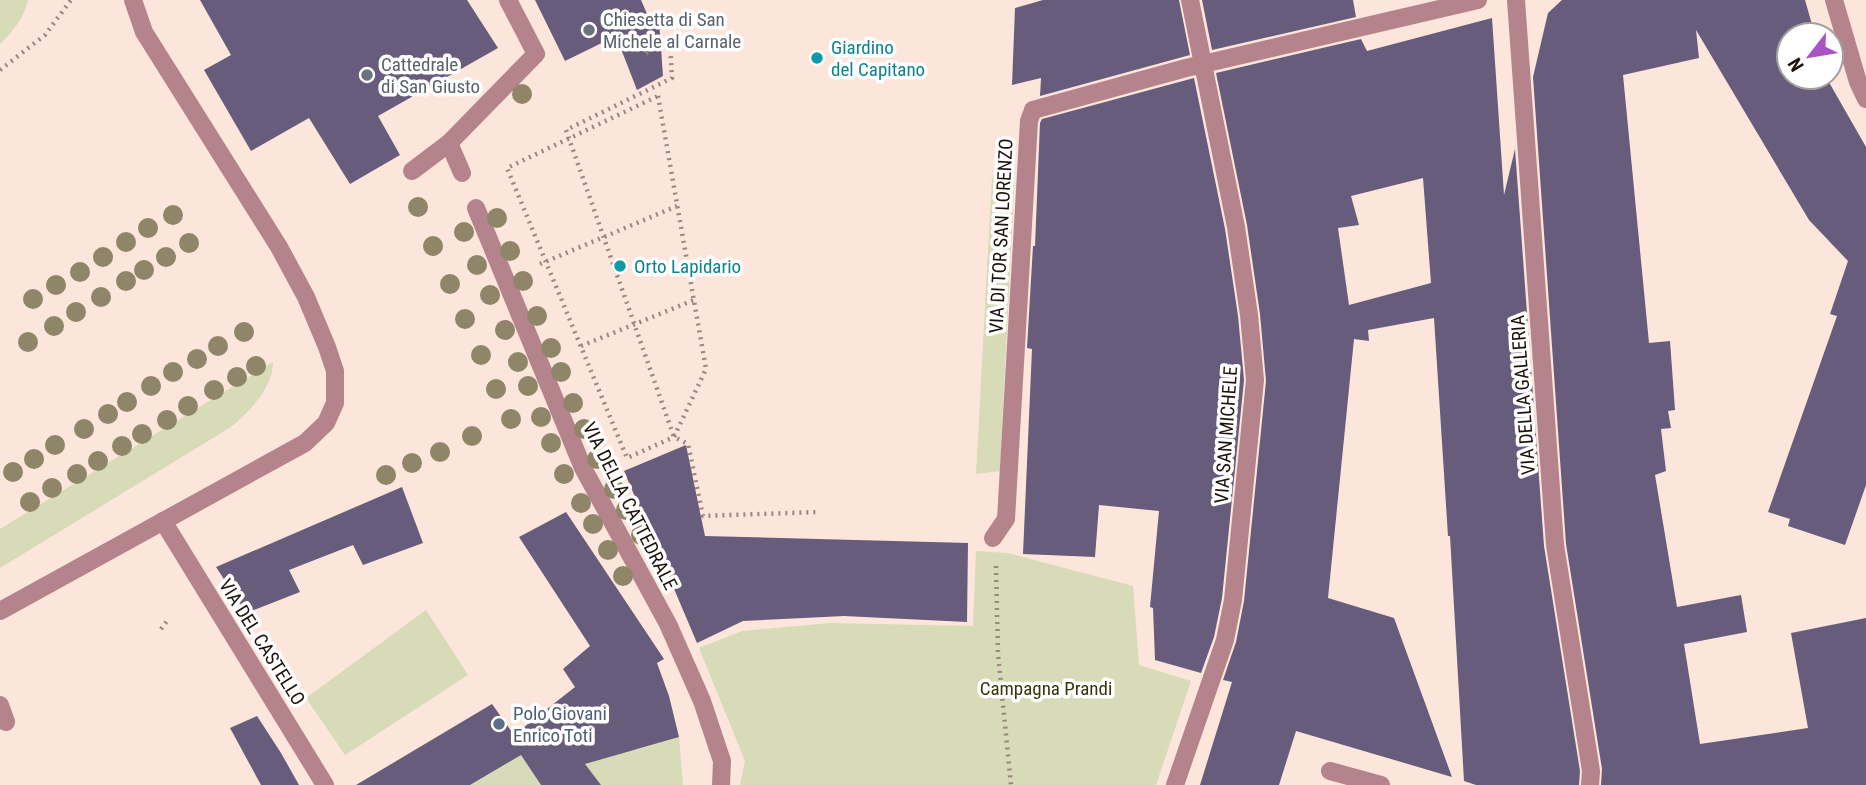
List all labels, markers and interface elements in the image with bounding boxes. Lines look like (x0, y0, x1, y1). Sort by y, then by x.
place label: Chiesetta di San Michele al Carnale (603, 8, 741, 53)
north arrow (1775, 21, 1845, 91)
marker: Chiesetta di San Michele al Carnale (581, 22, 597, 38)
place label: Giardino del Capitano (831, 36, 925, 81)
marker: Giardino del Capitano (809, 50, 825, 66)
place label: Cattedrale di San Giusto (381, 53, 480, 98)
text: N (1783, 54, 1809, 75)
marker: Cattedrale di San Giusto (359, 67, 375, 83)
street label: VIA DI TOR SAN LORENZO (984, 138, 1018, 334)
place label: Orto Lapidario (634, 255, 741, 278)
marker: Orto Lapidario (612, 258, 628, 274)
street label: VIA DELLA GALLERIA (1506, 314, 1540, 476)
street label: VIA SAN MICHELE (1210, 366, 1242, 504)
street label: VIA DELLA CATTEDRALE (578, 418, 682, 594)
street label: VIA DEL CASTELLO (214, 575, 310, 709)
park label: Campagna Prandi (980, 677, 1112, 700)
place label: Polo Giovani Enrico Toti (513, 702, 607, 747)
marker: Polo Giovani Enrico Toti (491, 716, 507, 732)

